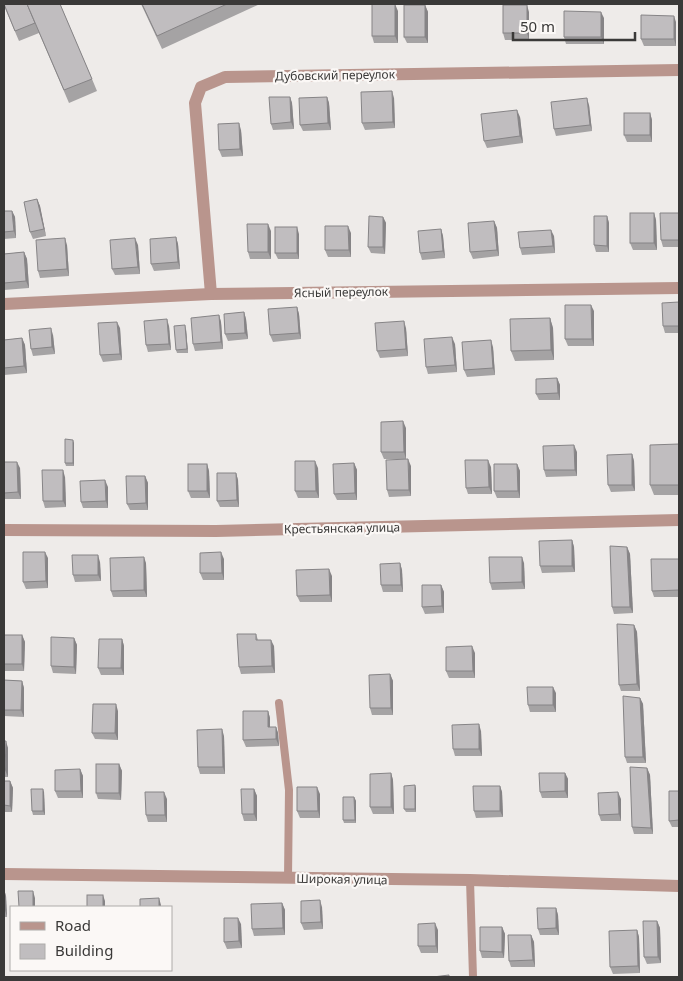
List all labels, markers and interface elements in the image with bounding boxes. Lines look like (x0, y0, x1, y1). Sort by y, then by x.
scale bar (513, 10, 636, 42)
text: 50 m (520, 16, 555, 36)
street label: Дубовский переулок (275, 65, 396, 85)
street label: Ясный переулок (294, 283, 389, 301)
street label: Крестьянская улица (284, 518, 400, 538)
street label: Широкая улица (296, 870, 388, 888)
legend (10, 906, 172, 971)
text: Road (55, 915, 91, 935)
text: Building (55, 940, 113, 960)

